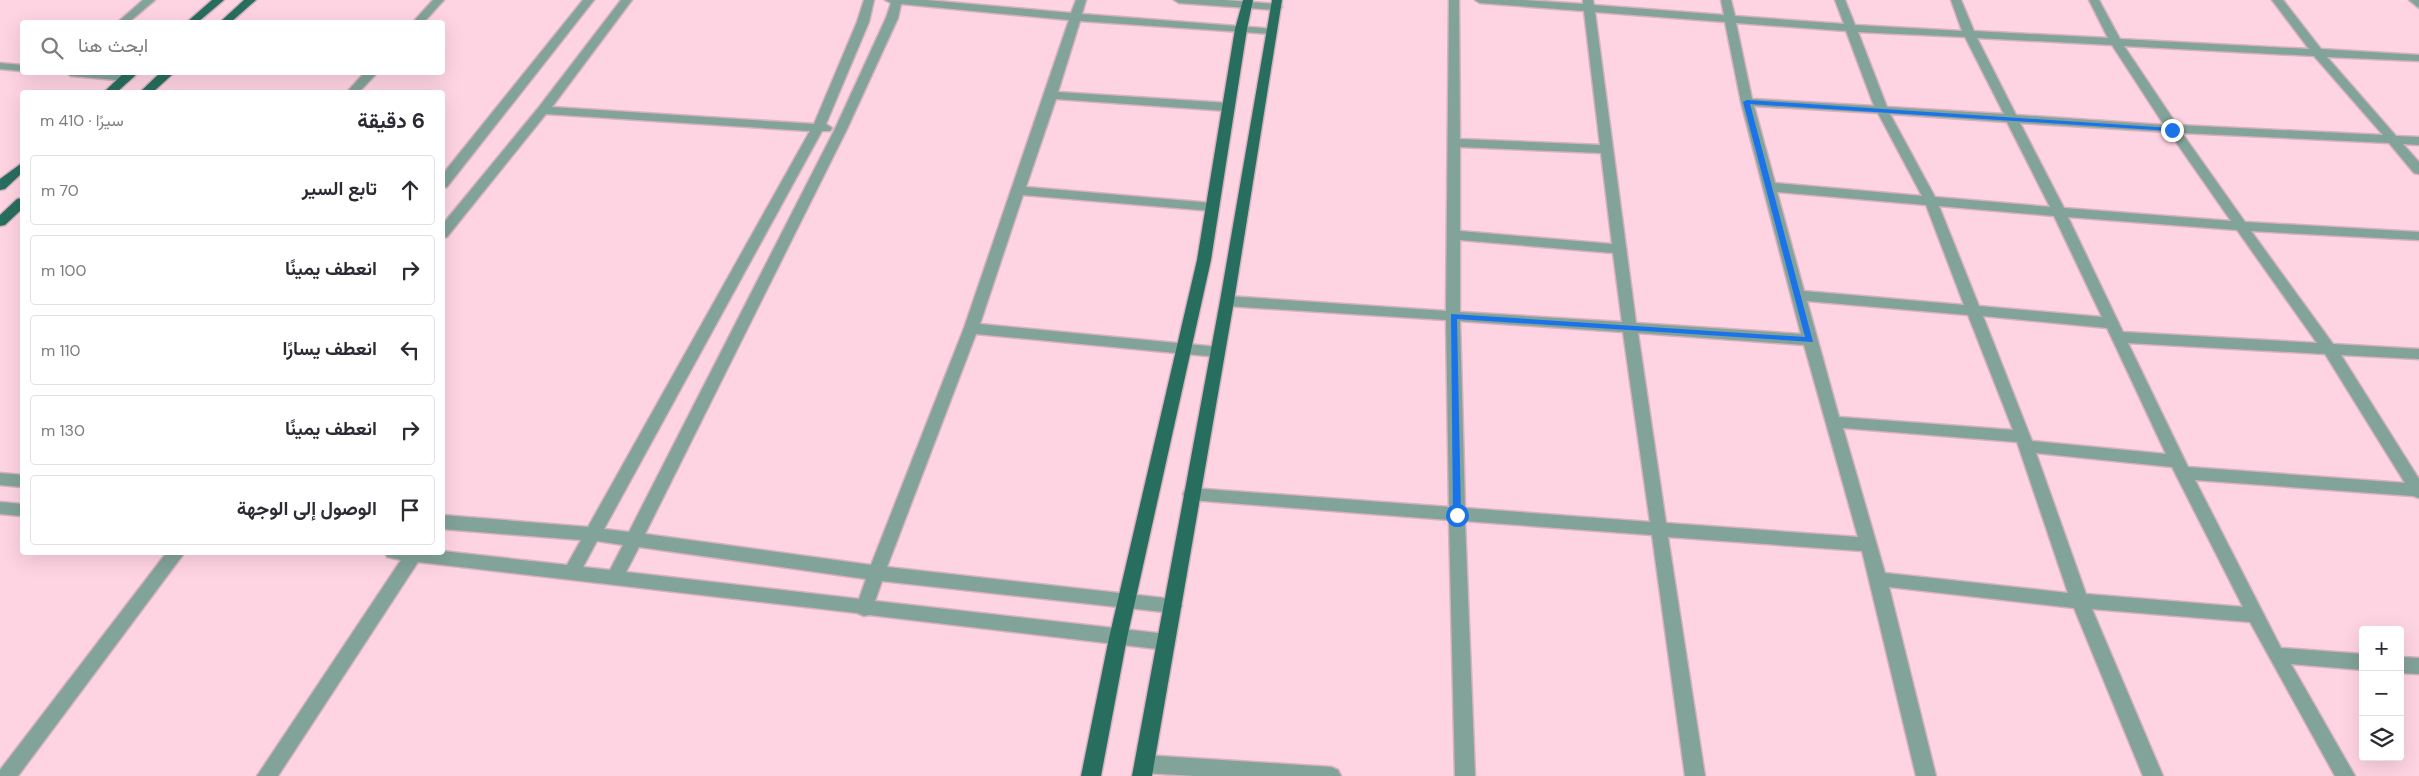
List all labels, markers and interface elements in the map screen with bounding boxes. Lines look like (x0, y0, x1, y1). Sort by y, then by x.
search box (20, 20, 445, 75)
text: ابحث هنا (78, 33, 148, 58)
icon: search (38, 34, 66, 62)
text: 6 دقيقة (357, 107, 425, 135)
text: سيرًا · 410 m (40, 110, 124, 131)
route end (2161, 119, 2184, 142)
text: تابع السير (302, 176, 377, 201)
icon: ahead (396, 176, 424, 204)
text: 70 m (41, 180, 79, 201)
text: انعطف يمينًا (285, 256, 377, 281)
icon: right (396, 256, 424, 284)
text: 100 m (41, 260, 86, 281)
text: انعطف يسارًا (283, 336, 377, 361)
icon: left (396, 336, 424, 364)
text: 110 m (41, 340, 80, 361)
text: انعطف يمينًا (285, 416, 377, 441)
icon: right (396, 416, 424, 444)
text: 130 m (41, 420, 85, 441)
text: الوصول إلى الوجهة (237, 496, 377, 521)
icon: arrive (396, 496, 424, 524)
route start (1446, 504, 1469, 527)
map controls (2359, 626, 2404, 761)
button: + (2359, 626, 2404, 671)
button: − (2359, 671, 2404, 716)
button: layers (2359, 716, 2404, 761)

